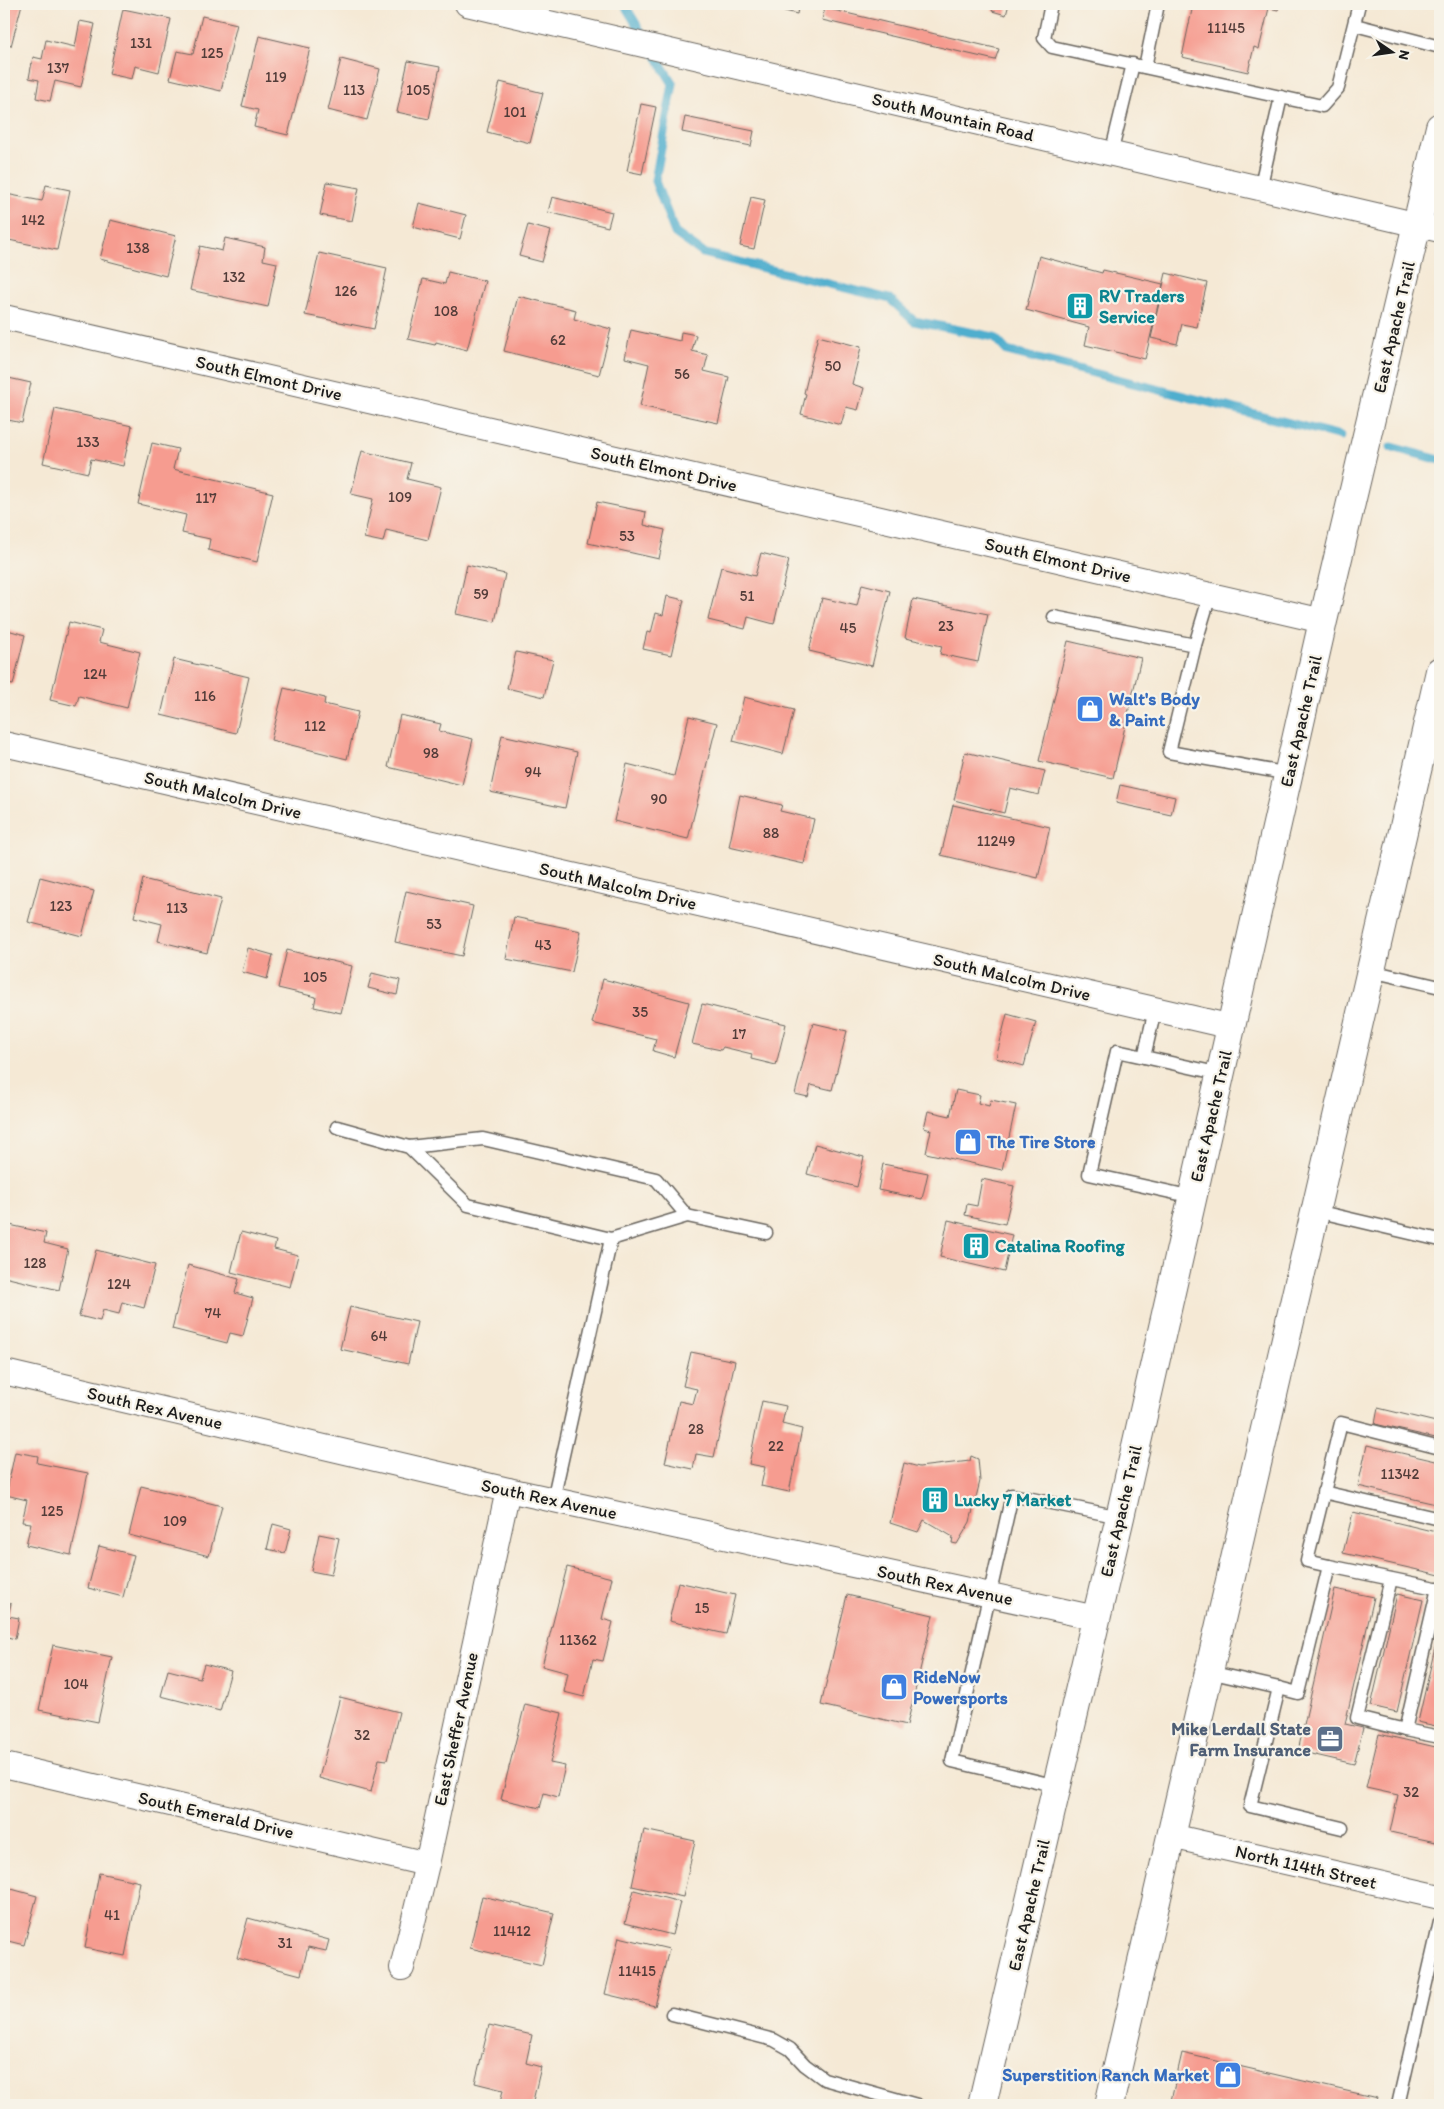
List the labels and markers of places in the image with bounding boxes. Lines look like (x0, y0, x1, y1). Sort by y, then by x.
place label: RV Traders Service (1099, 285, 1184, 328)
building icon: RV Traders Service (1065, 291, 1095, 321)
place label: Walt's Body & Paint (1109, 688, 1200, 731)
shop icon: Walt's Body & Paint (1075, 694, 1105, 724)
shop icon: The Tire Store (953, 1127, 983, 1157)
place label: The Tire Store (986, 1131, 1096, 1153)
building icon: Catalina Roofing (961, 1231, 991, 1261)
place label: Catalina Roofing (995, 1235, 1126, 1257)
building icon: Lucky 7 Market (920, 1485, 950, 1515)
place label: Lucky 7 Market (954, 1489, 1071, 1511)
place label: RideNow Powersports (913, 1666, 1008, 1709)
shop icon: RideNow Powersports (879, 1672, 909, 1702)
place label: Mike Lerdall State Farm Insurance (1171, 1718, 1311, 1761)
office icon: Mike Lerdall State Farm Insurance (1315, 1724, 1345, 1754)
shop icon: Superstition Ranch Market (1213, 2060, 1243, 2090)
place label: Superstition Ranch Market (1002, 2064, 1209, 2086)

